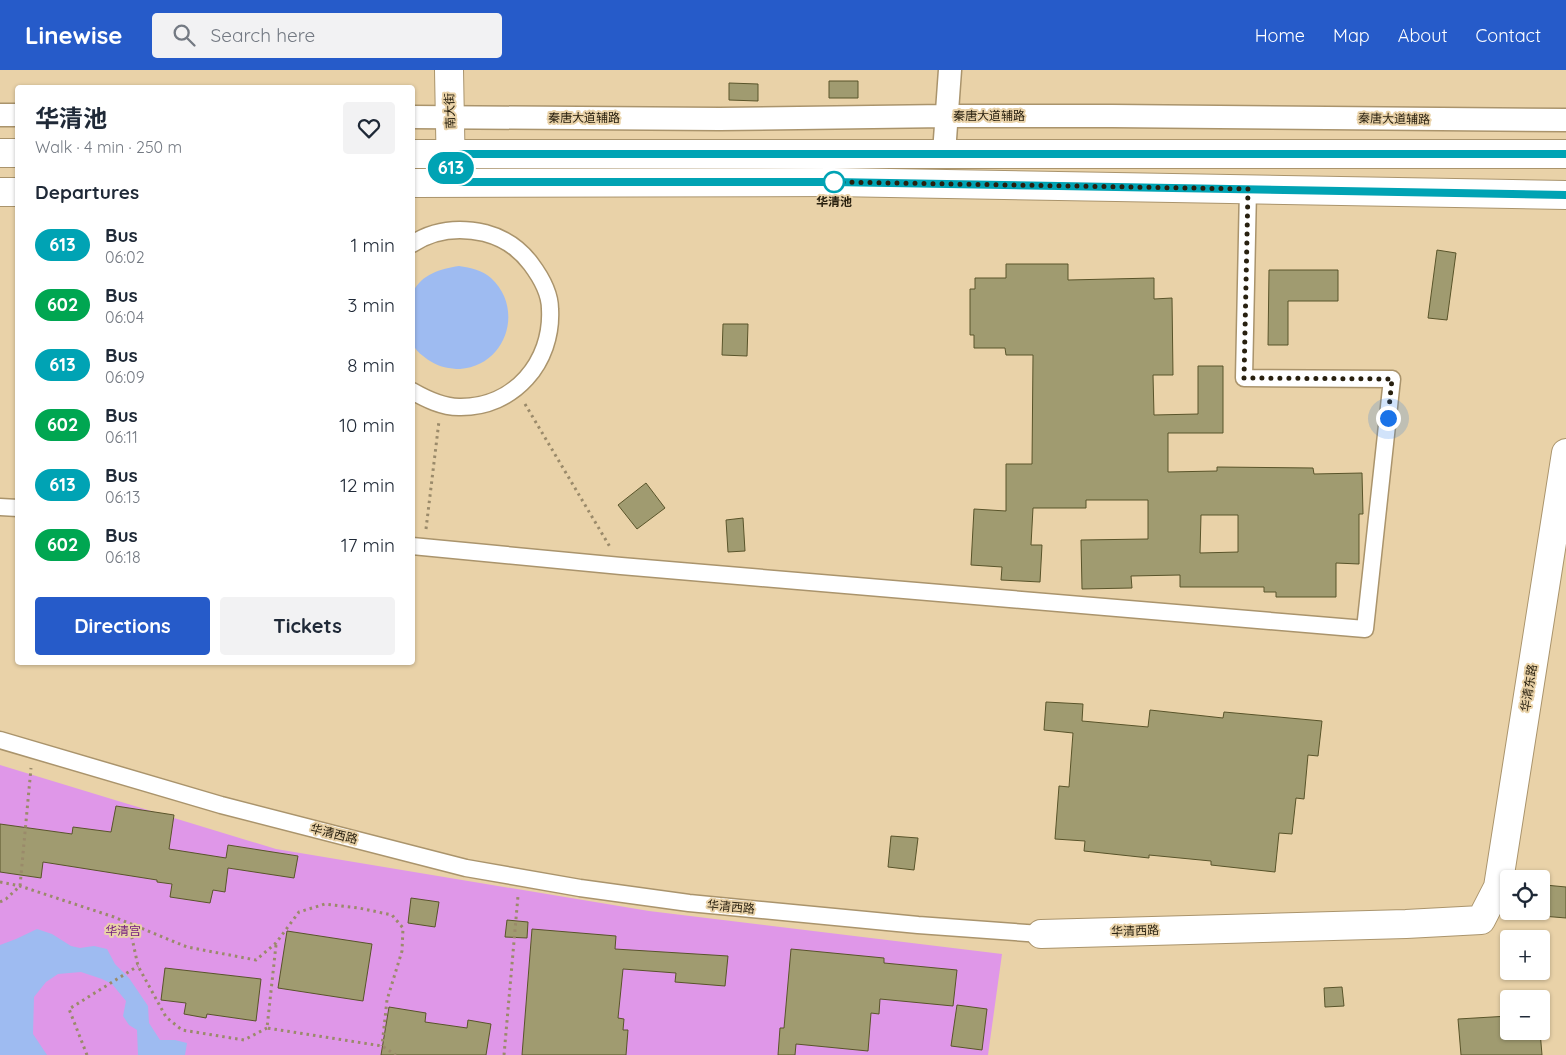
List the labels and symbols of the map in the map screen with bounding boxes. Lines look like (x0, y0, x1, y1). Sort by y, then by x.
street label: 南大街 (441, 93, 458, 129)
street label: 秦唐大道辅路 (953, 108, 1025, 123)
street label: 秦唐大道辅路 (548, 110, 620, 125)
street label: 秦唐大道辅路 (1358, 110, 1430, 127)
line badge: 613 (422, 152, 480, 184)
marker: 华清池 (823, 171, 845, 193)
place label: 华清池 (816, 194, 852, 209)
your location (1376, 406, 1401, 431)
street label: 华清东路 (1517, 663, 1540, 713)
street label: 华清西路 (309, 820, 359, 847)
street label: 华清西路 (706, 897, 756, 916)
street label: 华清西路 (1111, 922, 1159, 939)
park label: 华清宫 (105, 923, 141, 938)

